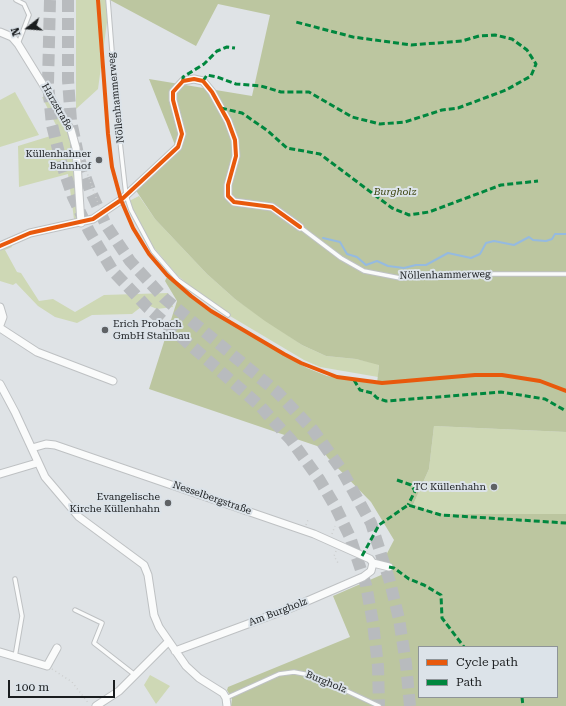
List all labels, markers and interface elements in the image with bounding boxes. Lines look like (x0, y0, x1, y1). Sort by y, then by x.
north arrow (8, 8, 48, 48)
text: N (9, 26, 24, 38)
street label: Nöllenhammerweg (105, 52, 127, 144)
street label: Harzstraße (39, 81, 75, 133)
place label: Küllenhahner Bahnhof (25, 148, 91, 172)
marker: Küllenhahner Bahnhof (94, 155, 104, 165)
park label: Burgholz (374, 186, 416, 198)
street label: Nöllenhammerweg (399, 268, 491, 282)
place label: Erich Probach GmbH Stahlbau (113, 318, 190, 342)
marker: Erich Probach GmbH Stahlbau (100, 325, 110, 335)
street label: Nesselbergstraße (171, 479, 253, 517)
place label: TC Küllenhahn (414, 481, 486, 493)
marker: TC Küllenhahn (489, 482, 499, 492)
place label: Evangelische Kirche Küllenhahn (69, 491, 160, 514)
marker: Evangelische Kirche Küllenhahn (163, 498, 173, 508)
street label: Am Burgholz (247, 595, 309, 629)
legend (418, 646, 558, 698)
text: Cycle path (456, 655, 518, 669)
street label: Burgholz (304, 668, 348, 696)
scale bar (10, 672, 117, 698)
text: Path (456, 675, 482, 689)
text: 100 m (15, 680, 49, 694)

